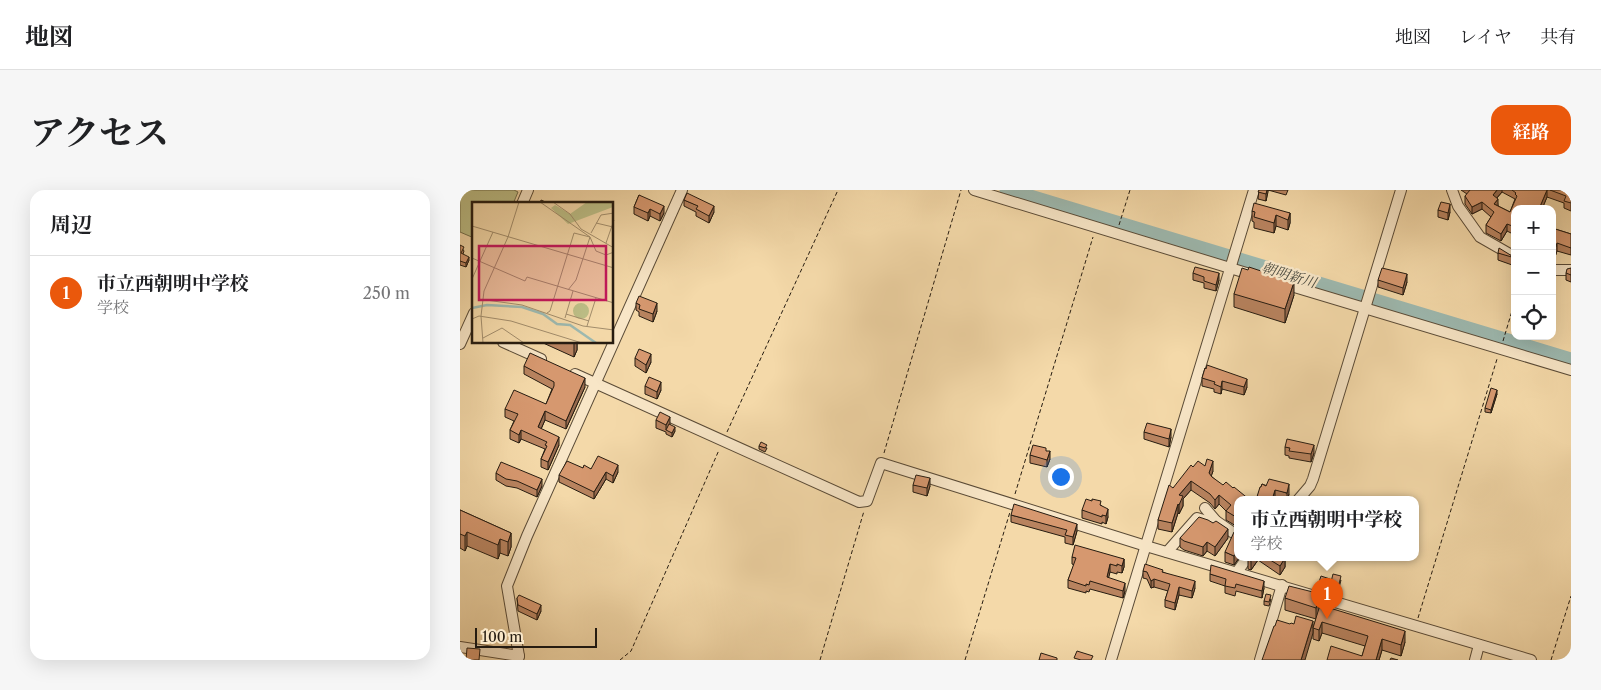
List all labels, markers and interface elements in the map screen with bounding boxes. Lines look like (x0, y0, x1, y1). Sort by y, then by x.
text: 地図 (25, 22, 73, 51)
text: 地図 (1395, 26, 1431, 48)
text: レイヤ (1459, 26, 1512, 48)
text: 共有 (1540, 26, 1576, 48)
button: 経路 (1491, 105, 1571, 155)
text: アクセス (30, 111, 169, 154)
inset map (472, 202, 614, 344)
map controls (1511, 205, 1556, 340)
button: + (1511, 205, 1556, 250)
text: 周辺 (50, 212, 92, 237)
button: − (1511, 250, 1556, 295)
water label: 朝明新川 (1260, 258, 1320, 292)
text: 市立西朝明中学校 (97, 272, 249, 295)
text: 1 (62, 283, 70, 303)
text: 250 m (363, 283, 410, 303)
button: locate (1511, 295, 1556, 340)
text: 学校 (97, 297, 129, 317)
your location (1048, 464, 1074, 490)
popup (1234, 496, 1419, 561)
text: 市立西朝明中学校 (1250, 508, 1403, 531)
text: 学校 (1250, 533, 1283, 553)
pin: 1 (1311, 578, 1343, 619)
scale bar (475, 625, 598, 648)
text: 100 m (482, 628, 522, 646)

